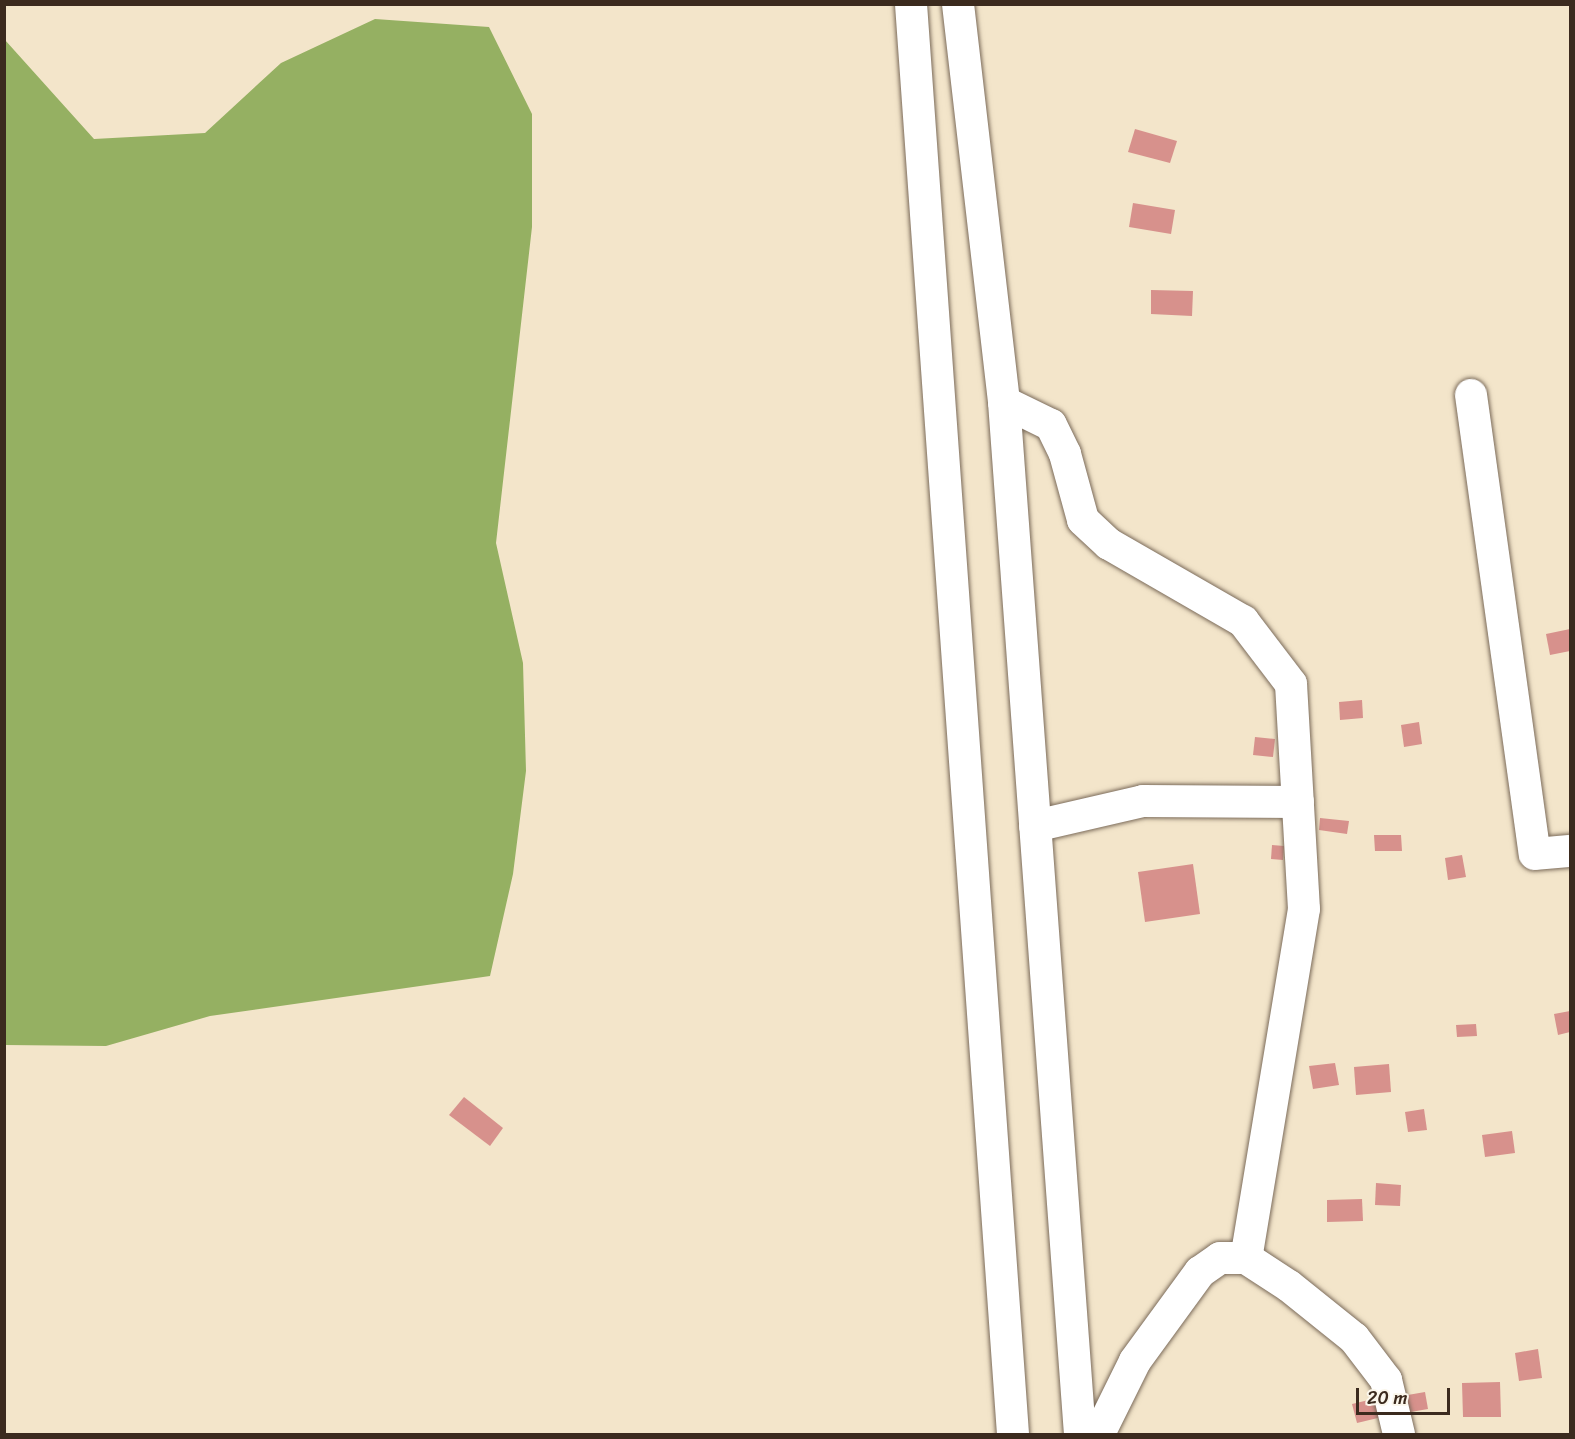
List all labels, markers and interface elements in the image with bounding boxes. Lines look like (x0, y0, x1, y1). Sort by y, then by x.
scale bar (1359, 1376, 1454, 1414)
text: 20 m (1367, 1382, 1407, 1414)

